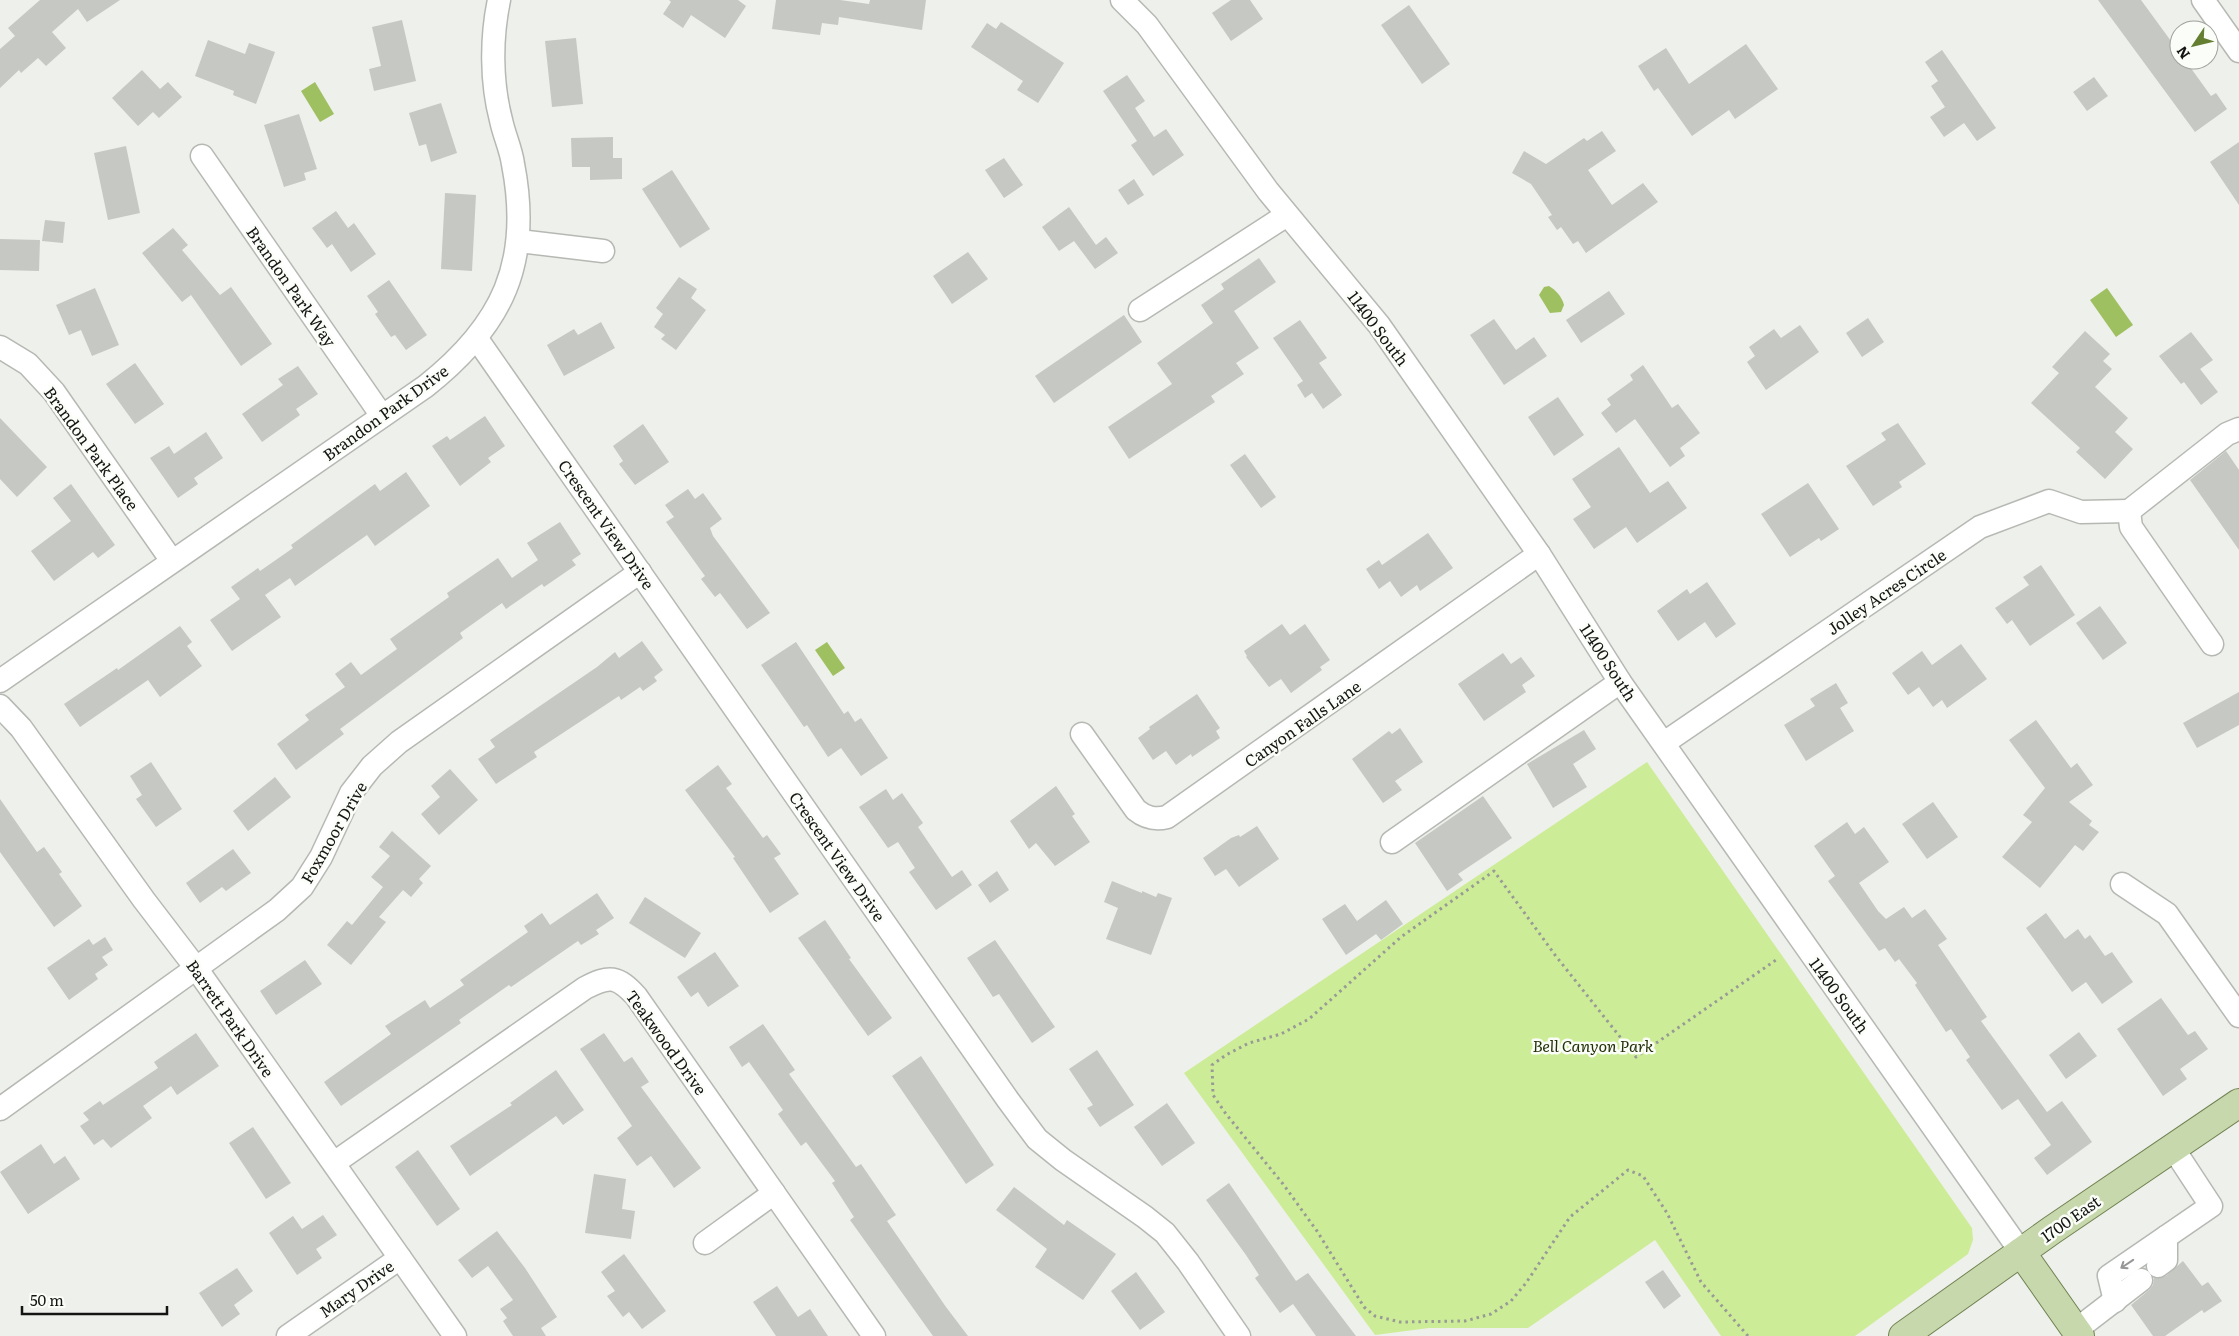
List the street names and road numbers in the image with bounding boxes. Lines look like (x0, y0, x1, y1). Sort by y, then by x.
street label: Brandon Park Way (241, 221, 343, 352)
street label: 11400 South (1343, 285, 1415, 371)
street label: Brandon Park Drive (317, 358, 453, 466)
street label: Brandon Park Place (39, 381, 145, 515)
street label: Crescent View Drive (553, 454, 661, 594)
street label: Jolley Acres Circle (1822, 542, 1950, 640)
street label: 11400 South (1575, 618, 1643, 706)
street label: Canyon Falls Lane (1239, 674, 1365, 772)
street label: Foxmoor Drive (294, 777, 372, 887)
street label: Crescent View Drive (784, 786, 892, 926)
street label: 11400 South (1804, 952, 1876, 1038)
street label: Barrett Park Drive (181, 954, 281, 1082)
street label: Teakwood Drive (621, 985, 713, 1099)
street label: 1700 East (2035, 1188, 2105, 1247)
street label: Mary Drive (314, 1253, 398, 1323)

